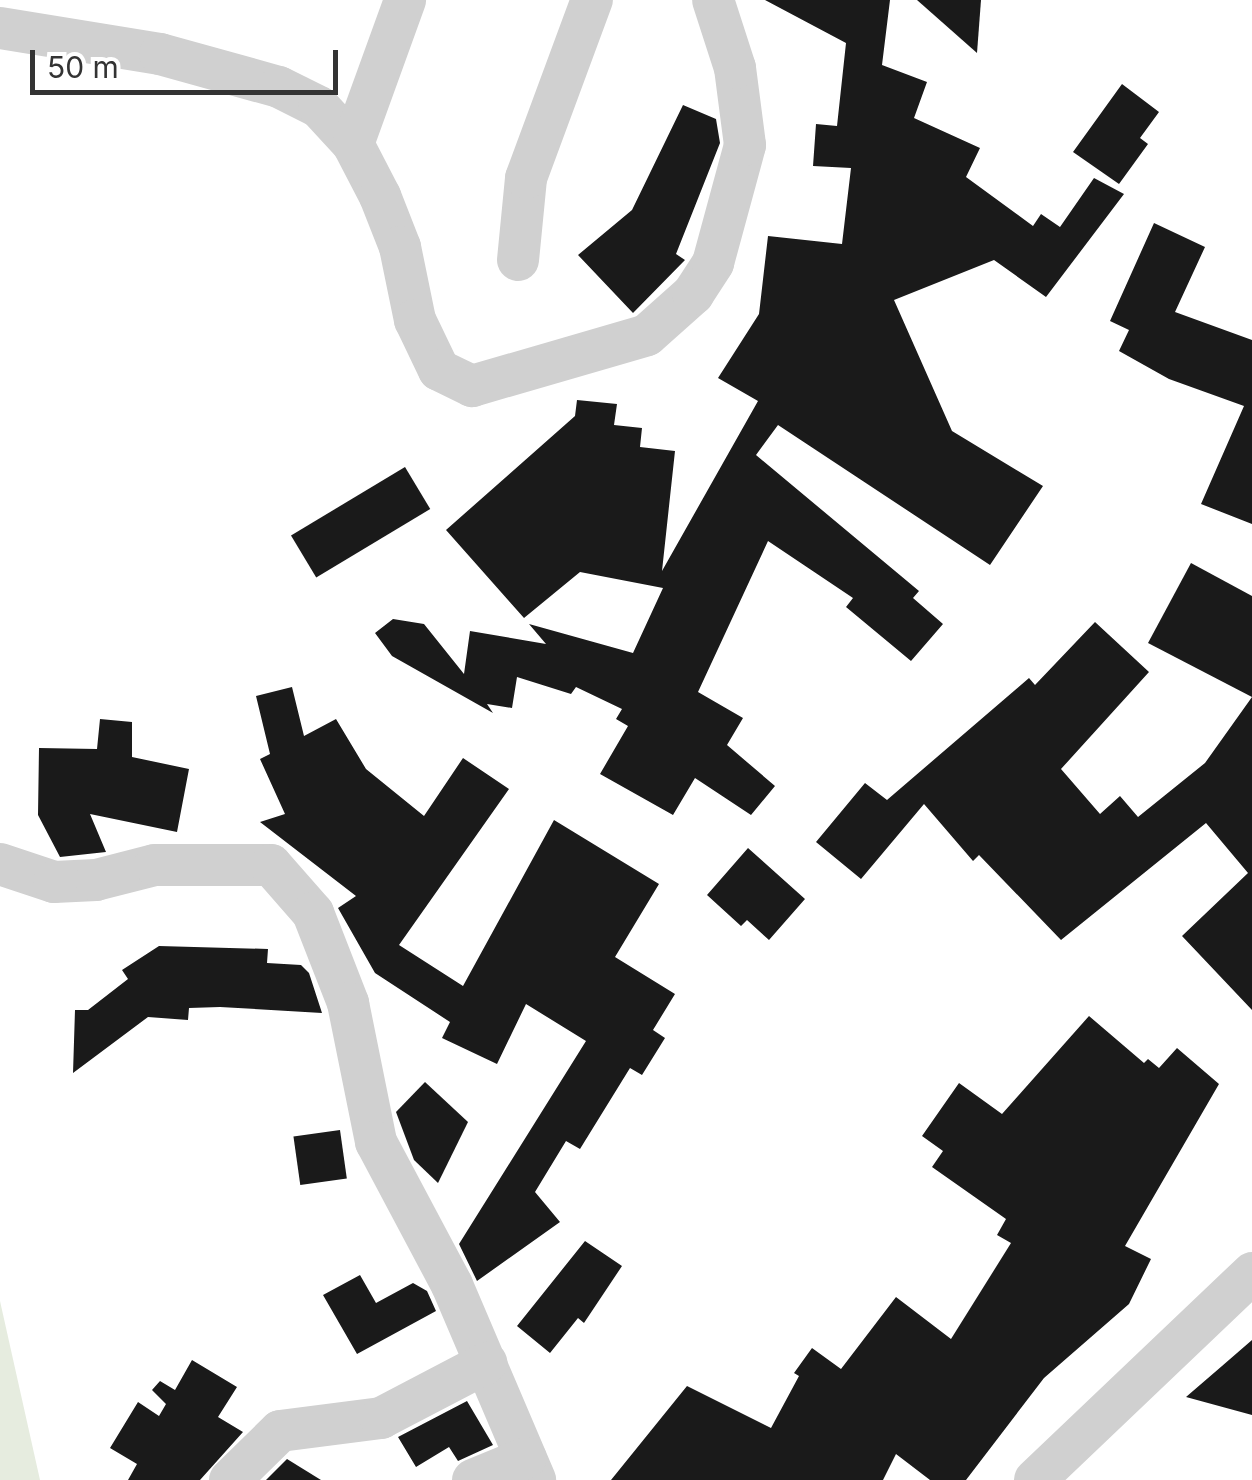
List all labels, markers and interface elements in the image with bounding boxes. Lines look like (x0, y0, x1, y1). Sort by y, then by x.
scale bar (35, 30, 342, 92)
text: 50 m (47, 49, 119, 85)

